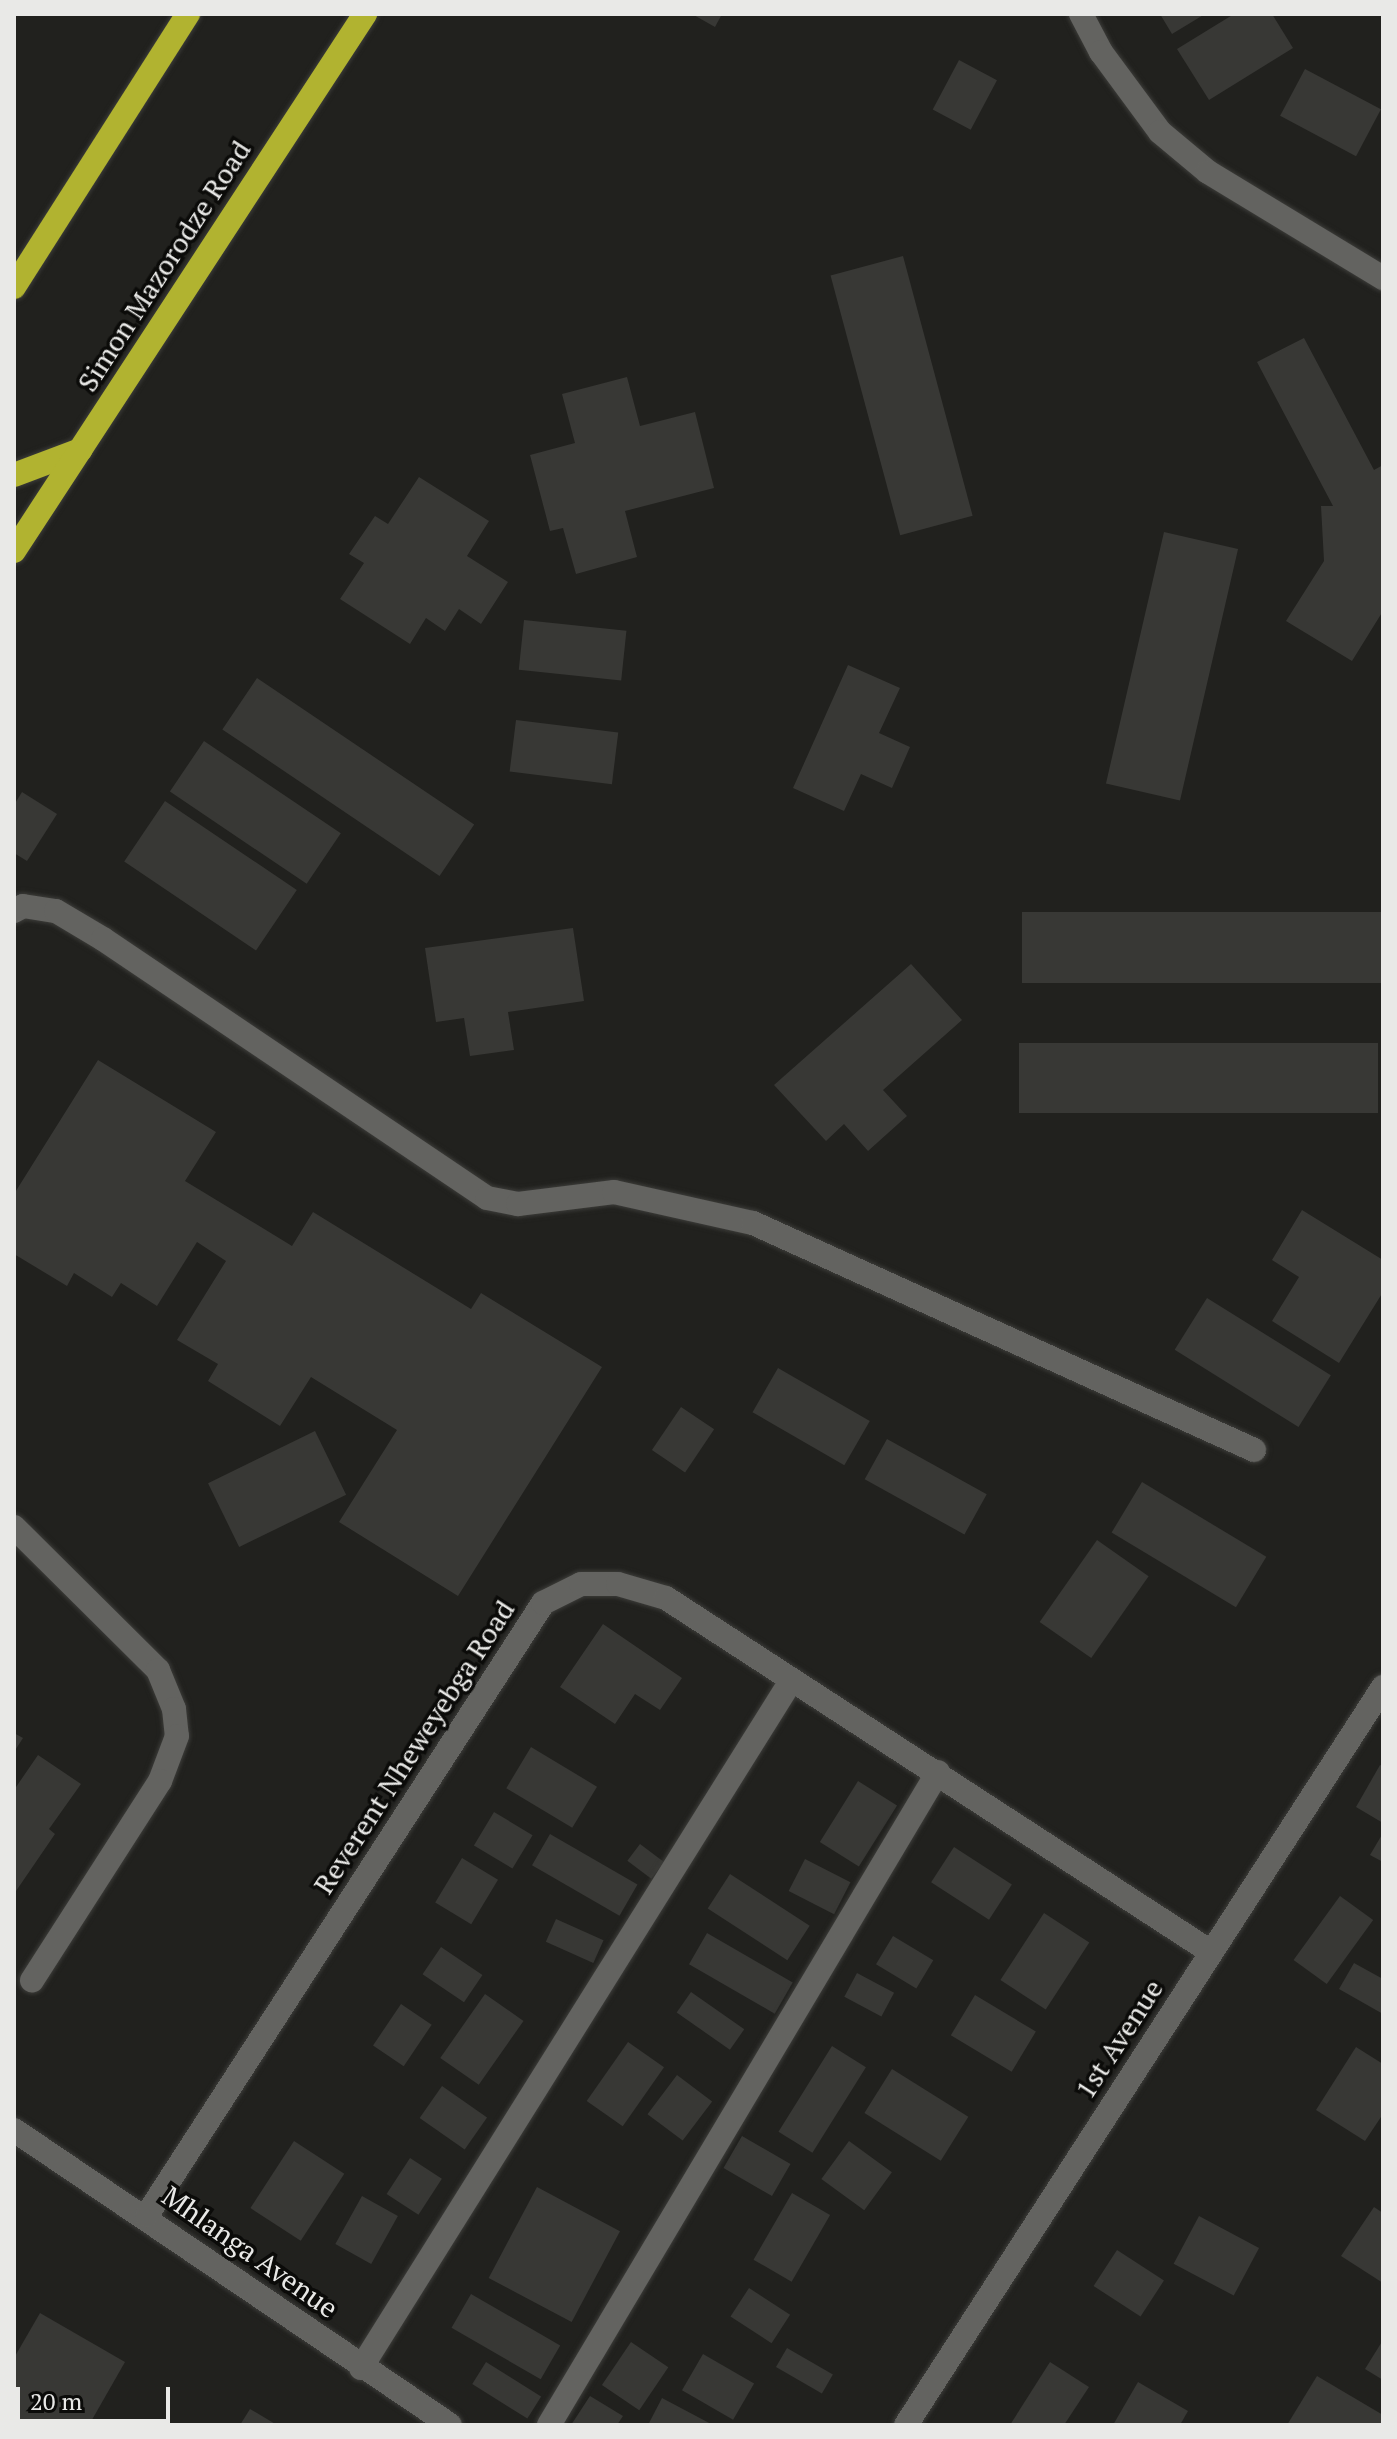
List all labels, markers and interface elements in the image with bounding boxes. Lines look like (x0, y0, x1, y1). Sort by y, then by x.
street label: Simon Mazorodze Road (70, 134, 258, 398)
street label: Reverent Nheweyebga Road (306, 1594, 522, 1900)
street label: 1st Avenue (1068, 1973, 1170, 2105)
street label: Mhlanga Avenue (155, 2179, 345, 2325)
scale bar (20, 2371, 174, 2421)
text: 20 m (30, 2385, 82, 2417)

